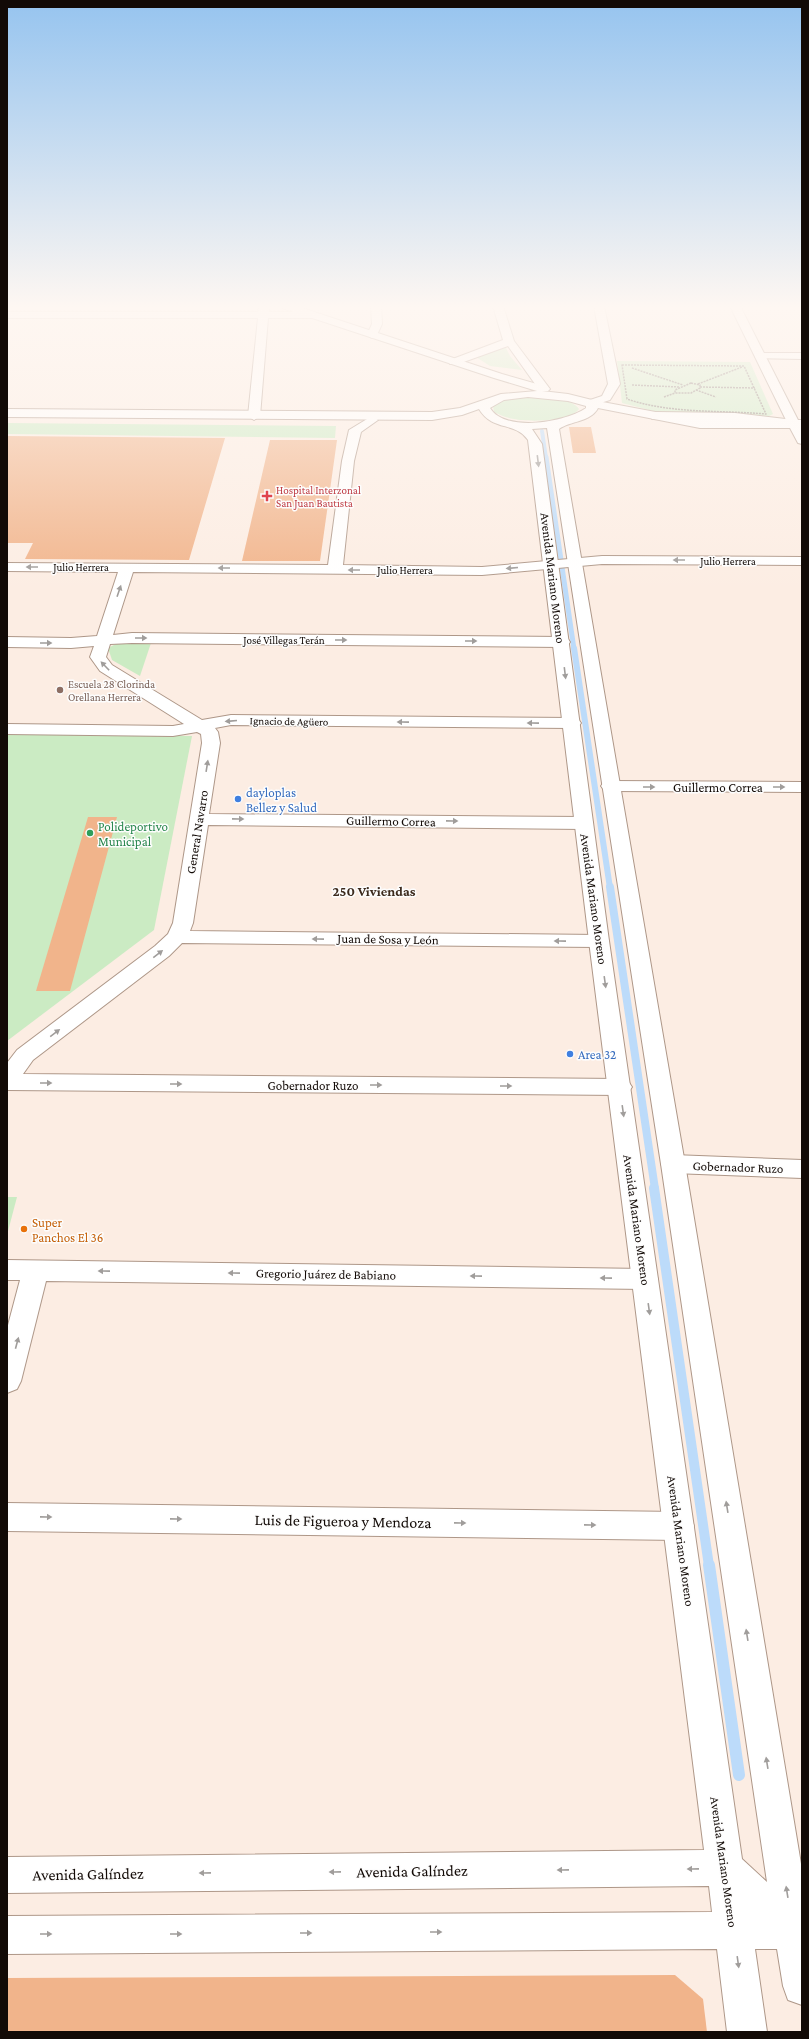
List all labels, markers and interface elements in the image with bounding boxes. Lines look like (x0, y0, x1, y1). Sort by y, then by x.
one-way arrow (535, 455, 541, 467)
place label: Hospital Interzonal San Juan Bautista (276, 484, 361, 510)
marker: Hospital Interzonal San Juan Bautista (261, 490, 273, 502)
street label: Avenida Mariano Moreno (538, 512, 568, 644)
street label: Julio Herrera (699, 555, 756, 568)
one-way arrow (672, 557, 685, 563)
street label: Julio Herrera (52, 561, 109, 574)
one-way arrow (25, 564, 38, 570)
street label: Julio Herrera (376, 564, 433, 577)
one-way arrow (218, 565, 230, 572)
one-way arrow (506, 565, 518, 572)
one-way arrow (347, 567, 360, 573)
one-way arrow (116, 584, 122, 596)
street label: José Villegas Terán (242, 634, 325, 647)
one-way arrow (135, 635, 148, 641)
one-way arrow (335, 637, 348, 643)
one-way arrow (465, 638, 478, 644)
one-way arrow (40, 639, 52, 646)
one-way arrow (100, 661, 110, 670)
one-way arrow (562, 667, 569, 679)
place label: Escuela 28 Clorinda Orellana Herrera (68, 678, 155, 703)
marker: Escuela 28 Clorinda Orellana Herrera (55, 685, 65, 695)
street label: Ignacio de Agüero (250, 714, 329, 729)
one-way arrow (225, 718, 237, 724)
one-way arrow (396, 719, 409, 725)
one-way arrow (526, 720, 539, 726)
one-way arrow (205, 760, 211, 772)
street label: Guillermo Correa (673, 780, 763, 795)
one-way arrow (643, 783, 655, 790)
one-way arrow (773, 784, 786, 790)
place label: dayloplas Bellez y Salud (246, 785, 317, 815)
street label: General Navarro (183, 789, 211, 875)
marker: dayloplas Bellez y Salud (233, 794, 243, 804)
street label: Guillermo Correa (346, 813, 436, 829)
one-way arrow (232, 816, 245, 822)
one-way arrow (446, 818, 459, 824)
place label: Polideportivo Municipal (98, 819, 168, 849)
marker: Polideportivo Municipal (85, 828, 95, 838)
street label: Avenida Mariano Moreno (577, 833, 611, 965)
district label: 250 Viviendas (332, 883, 416, 899)
street label: Juan de Sosa y León (336, 931, 439, 947)
one-way arrow (312, 935, 324, 942)
one-way arrow (553, 938, 566, 944)
one-way arrow (152, 949, 163, 958)
one-way arrow (602, 976, 608, 988)
one-way arrow (49, 1029, 60, 1037)
place label: Area 32 (578, 1047, 616, 1062)
marker: Area 32 (565, 1049, 575, 1059)
street label: Gobernador Ruzo (268, 1078, 358, 1093)
one-way arrow (40, 1080, 53, 1086)
one-way arrow (170, 1081, 183, 1087)
one-way arrow (370, 1082, 383, 1088)
one-way arrow (500, 1083, 513, 1089)
one-way arrow (620, 1105, 626, 1117)
street label: Avenida Mariano Moreno (620, 1154, 654, 1286)
street label: Gobernador Ruzo (692, 1158, 784, 1176)
place label: Super Panchos El 36 (32, 1215, 103, 1245)
marker: Super Panchos El 36 (19, 1224, 29, 1234)
street label: Gregorio Juárez de Babiano (256, 1265, 396, 1283)
one-way arrow (97, 1268, 110, 1274)
one-way arrow (227, 1270, 240, 1276)
one-way arrow (469, 1273, 482, 1279)
one-way arrow (599, 1275, 612, 1281)
one-way arrow (646, 1303, 652, 1315)
one-way arrow (14, 1337, 20, 1349)
street label: Avenida Mariano Moreno (664, 1475, 698, 1607)
one-way arrow (723, 1500, 729, 1513)
street label: Luis de Figueroa y Mendoza (254, 1511, 432, 1532)
one-way arrow (40, 1514, 53, 1520)
one-way arrow (170, 1516, 183, 1522)
one-way arrow (454, 1520, 467, 1526)
one-way arrow (584, 1522, 597, 1528)
one-way arrow (744, 1629, 750, 1641)
one-way arrow (764, 1757, 770, 1770)
street label: Avenida Mariano Moreno (707, 1796, 741, 1928)
street label: Avenida Galíndez (356, 1862, 468, 1880)
street label: Avenida Galíndez (32, 1865, 144, 1883)
one-way arrow (686, 1866, 699, 1872)
one-way arrow (556, 1867, 569, 1873)
one-way arrow (328, 1869, 341, 1875)
one-way arrow (198, 1870, 211, 1876)
one-way arrow (784, 1886, 790, 1898)
one-way arrow (430, 1929, 442, 1936)
one-way arrow (300, 1930, 313, 1936)
one-way arrow (40, 1931, 53, 1937)
one-way arrow (170, 1931, 183, 1937)
one-way arrow (735, 1956, 741, 1969)

